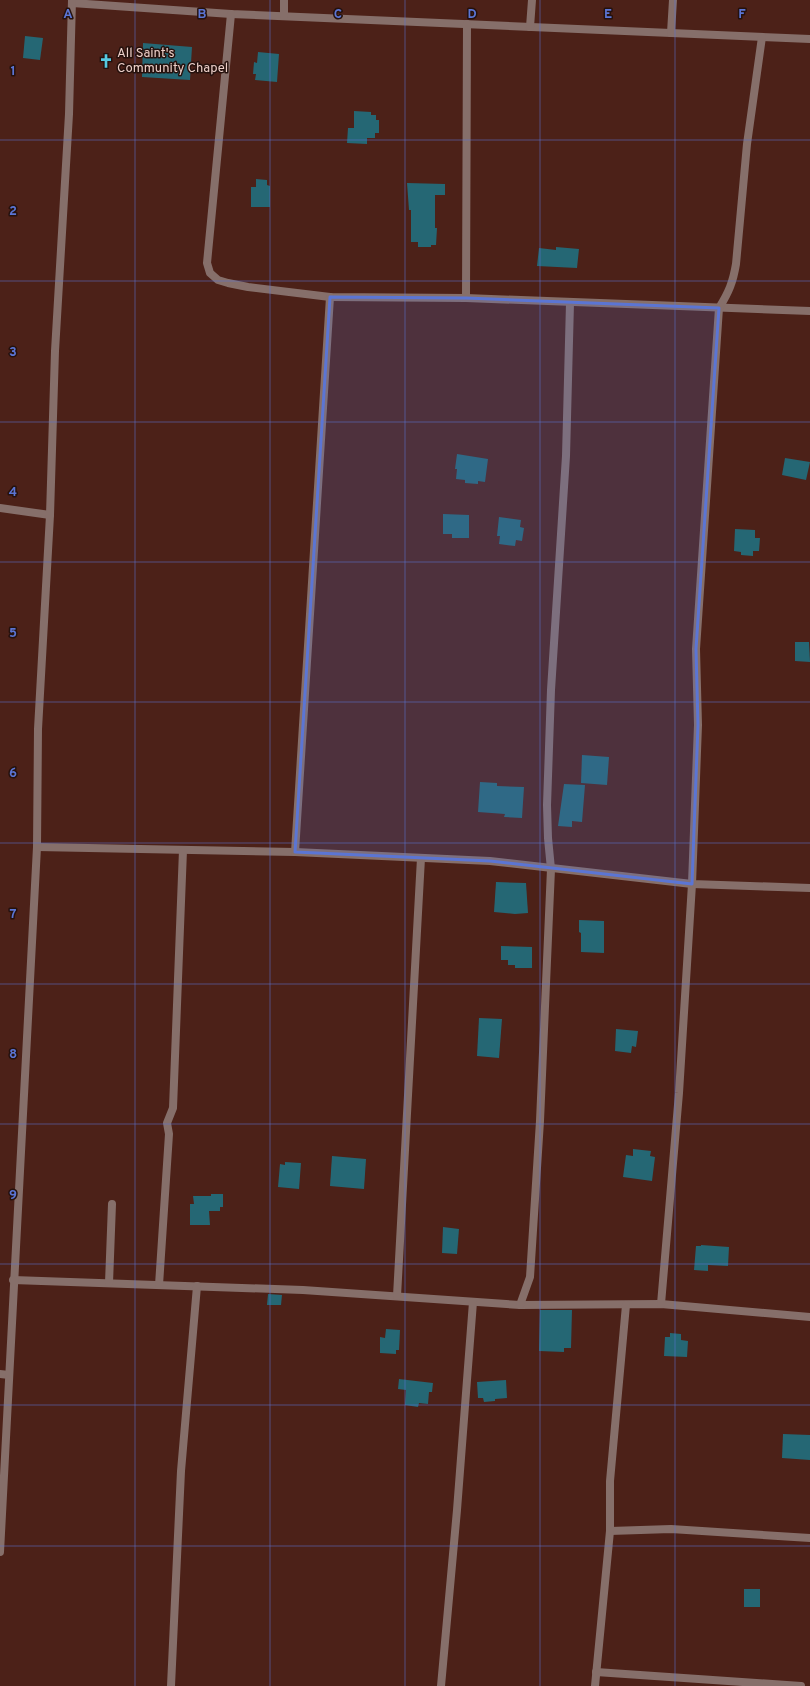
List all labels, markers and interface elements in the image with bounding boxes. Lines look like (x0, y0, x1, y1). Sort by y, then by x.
text: A (63, 7, 73, 23)
text: B (198, 7, 207, 23)
text: C (334, 7, 342, 23)
text: D (467, 7, 477, 23)
text: E (604, 7, 612, 23)
text: F (738, 7, 746, 23)
place label: All Saint's Community Chapel (117, 46, 228, 77)
church icon: All Saint's Community Chapel (98, 53, 114, 69)
text: 1 (10, 64, 16, 80)
text: 2 (9, 204, 17, 220)
text: 3 (9, 345, 17, 361)
text: 4 (9, 485, 17, 501)
text: 5 (9, 626, 17, 642)
text: 6 (9, 766, 17, 782)
text: 7 (10, 907, 17, 923)
text: 8 (9, 1047, 17, 1063)
text: 9 (9, 1188, 17, 1204)

